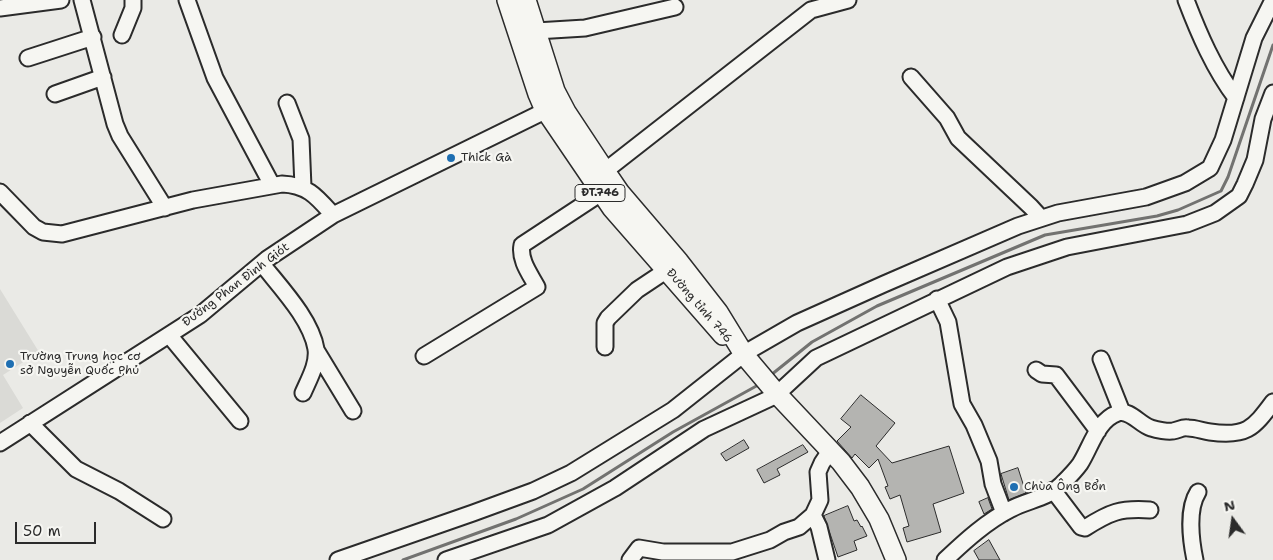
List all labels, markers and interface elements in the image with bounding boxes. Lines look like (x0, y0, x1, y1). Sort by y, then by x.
place label: Thick Gà (461, 151, 512, 165)
marker: Thick Gà (445, 152, 457, 164)
road number: ĐT.746 (575, 184, 625, 202)
street label: Đường Phan Đình Giót (180, 240, 292, 330)
street label: Đường tỉnh 746 (663, 266, 735, 346)
place label: Trường Trung học cơ sở Nguyễn Quốc Phú (20, 350, 140, 378)
marker: Trường Trung học cơ sở Nguyễn Quốc Phú (4, 358, 16, 370)
place label: Chùa Ông Bổn (1024, 480, 1106, 494)
marker: Chùa Ông Bổn (1008, 481, 1020, 493)
north arrow (1208, 495, 1258, 545)
text: N (1222, 495, 1237, 516)
scale bar (18, 512, 99, 544)
text: 50 m (23, 521, 61, 541)

